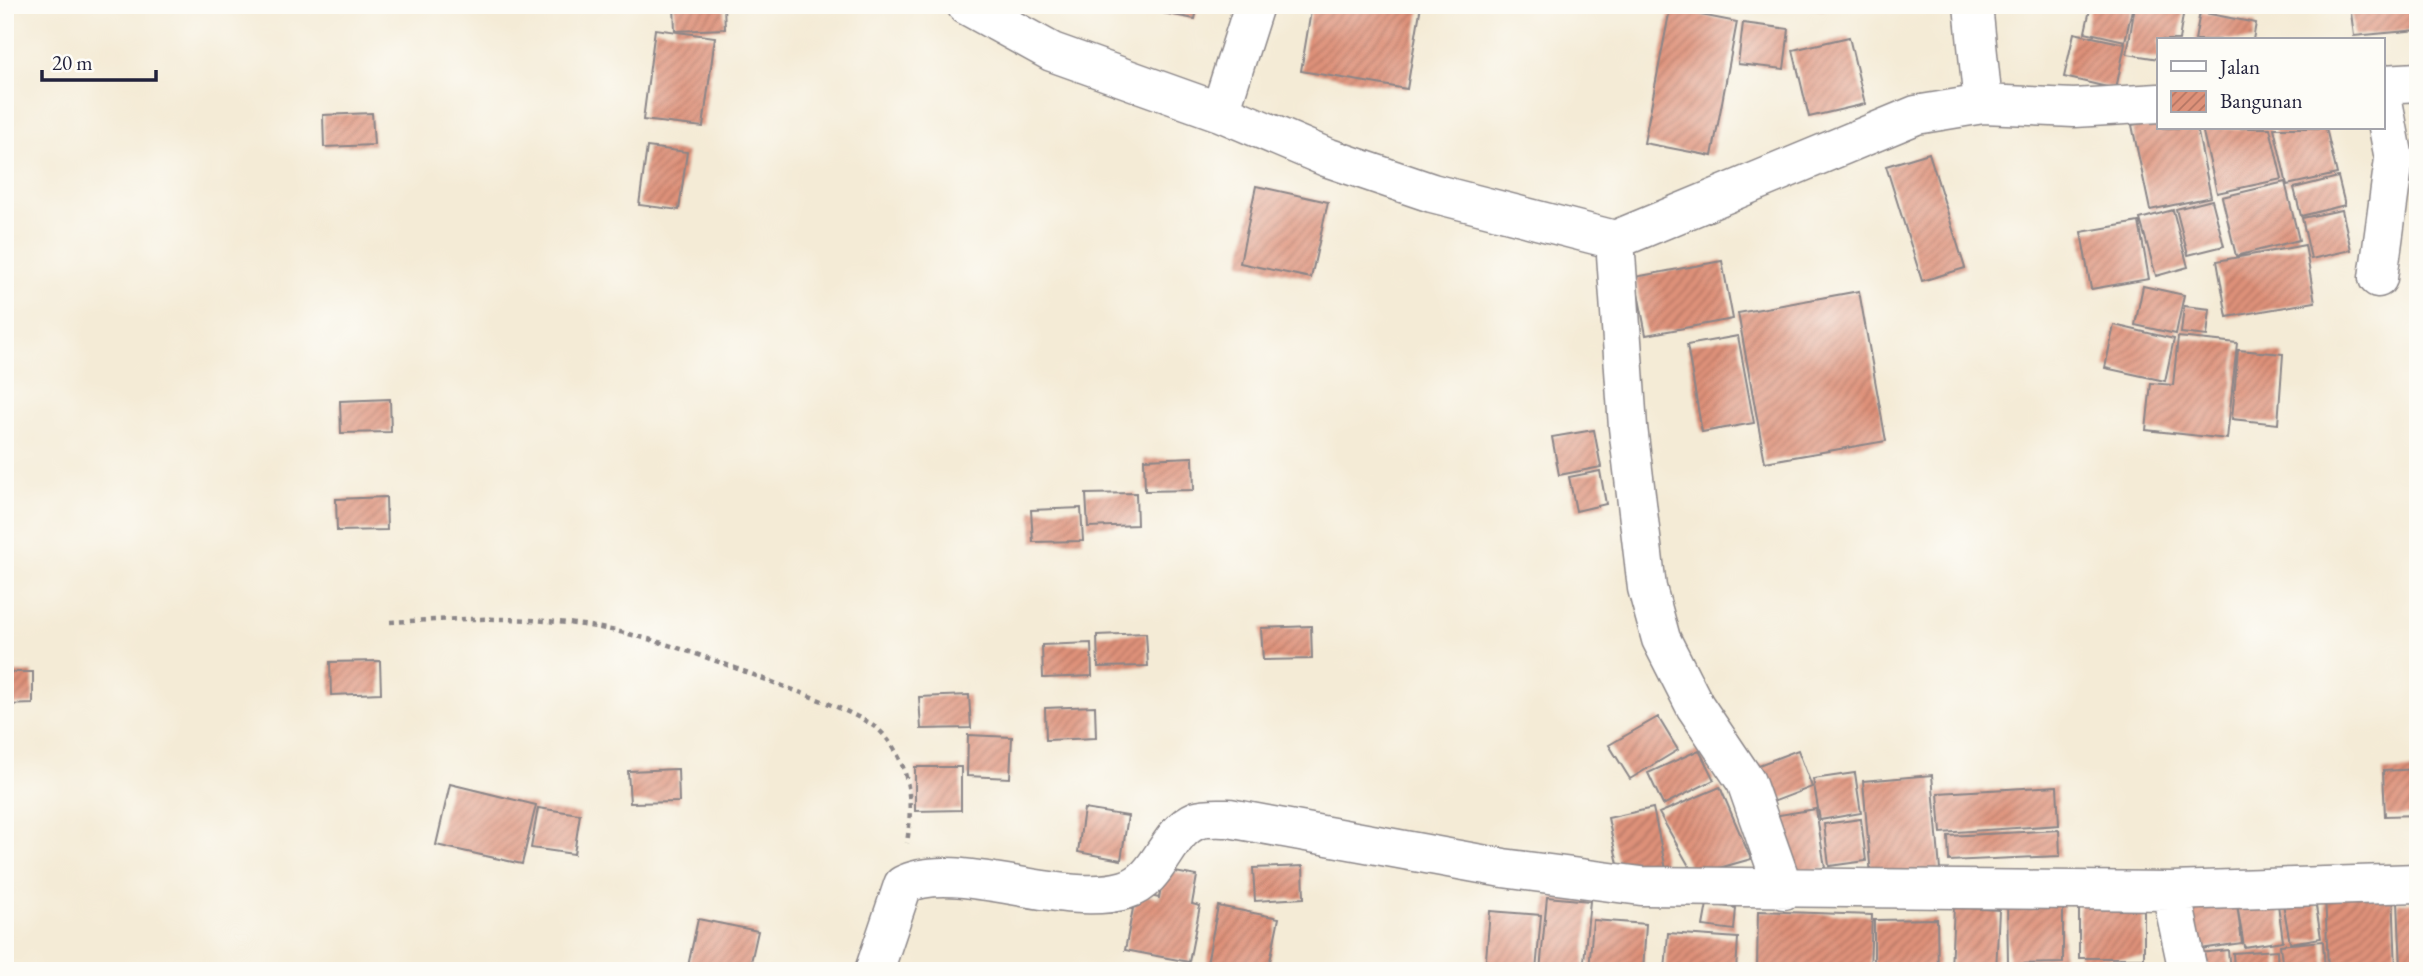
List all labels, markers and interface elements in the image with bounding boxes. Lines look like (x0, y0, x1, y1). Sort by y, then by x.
scale bar (42, 38, 156, 82)
legend (2157, 38, 2384, 130)
text: 20 m (52, 49, 93, 76)
text: Jalan (2218, 53, 2260, 80)
text: Bangunan (2220, 87, 2303, 114)

